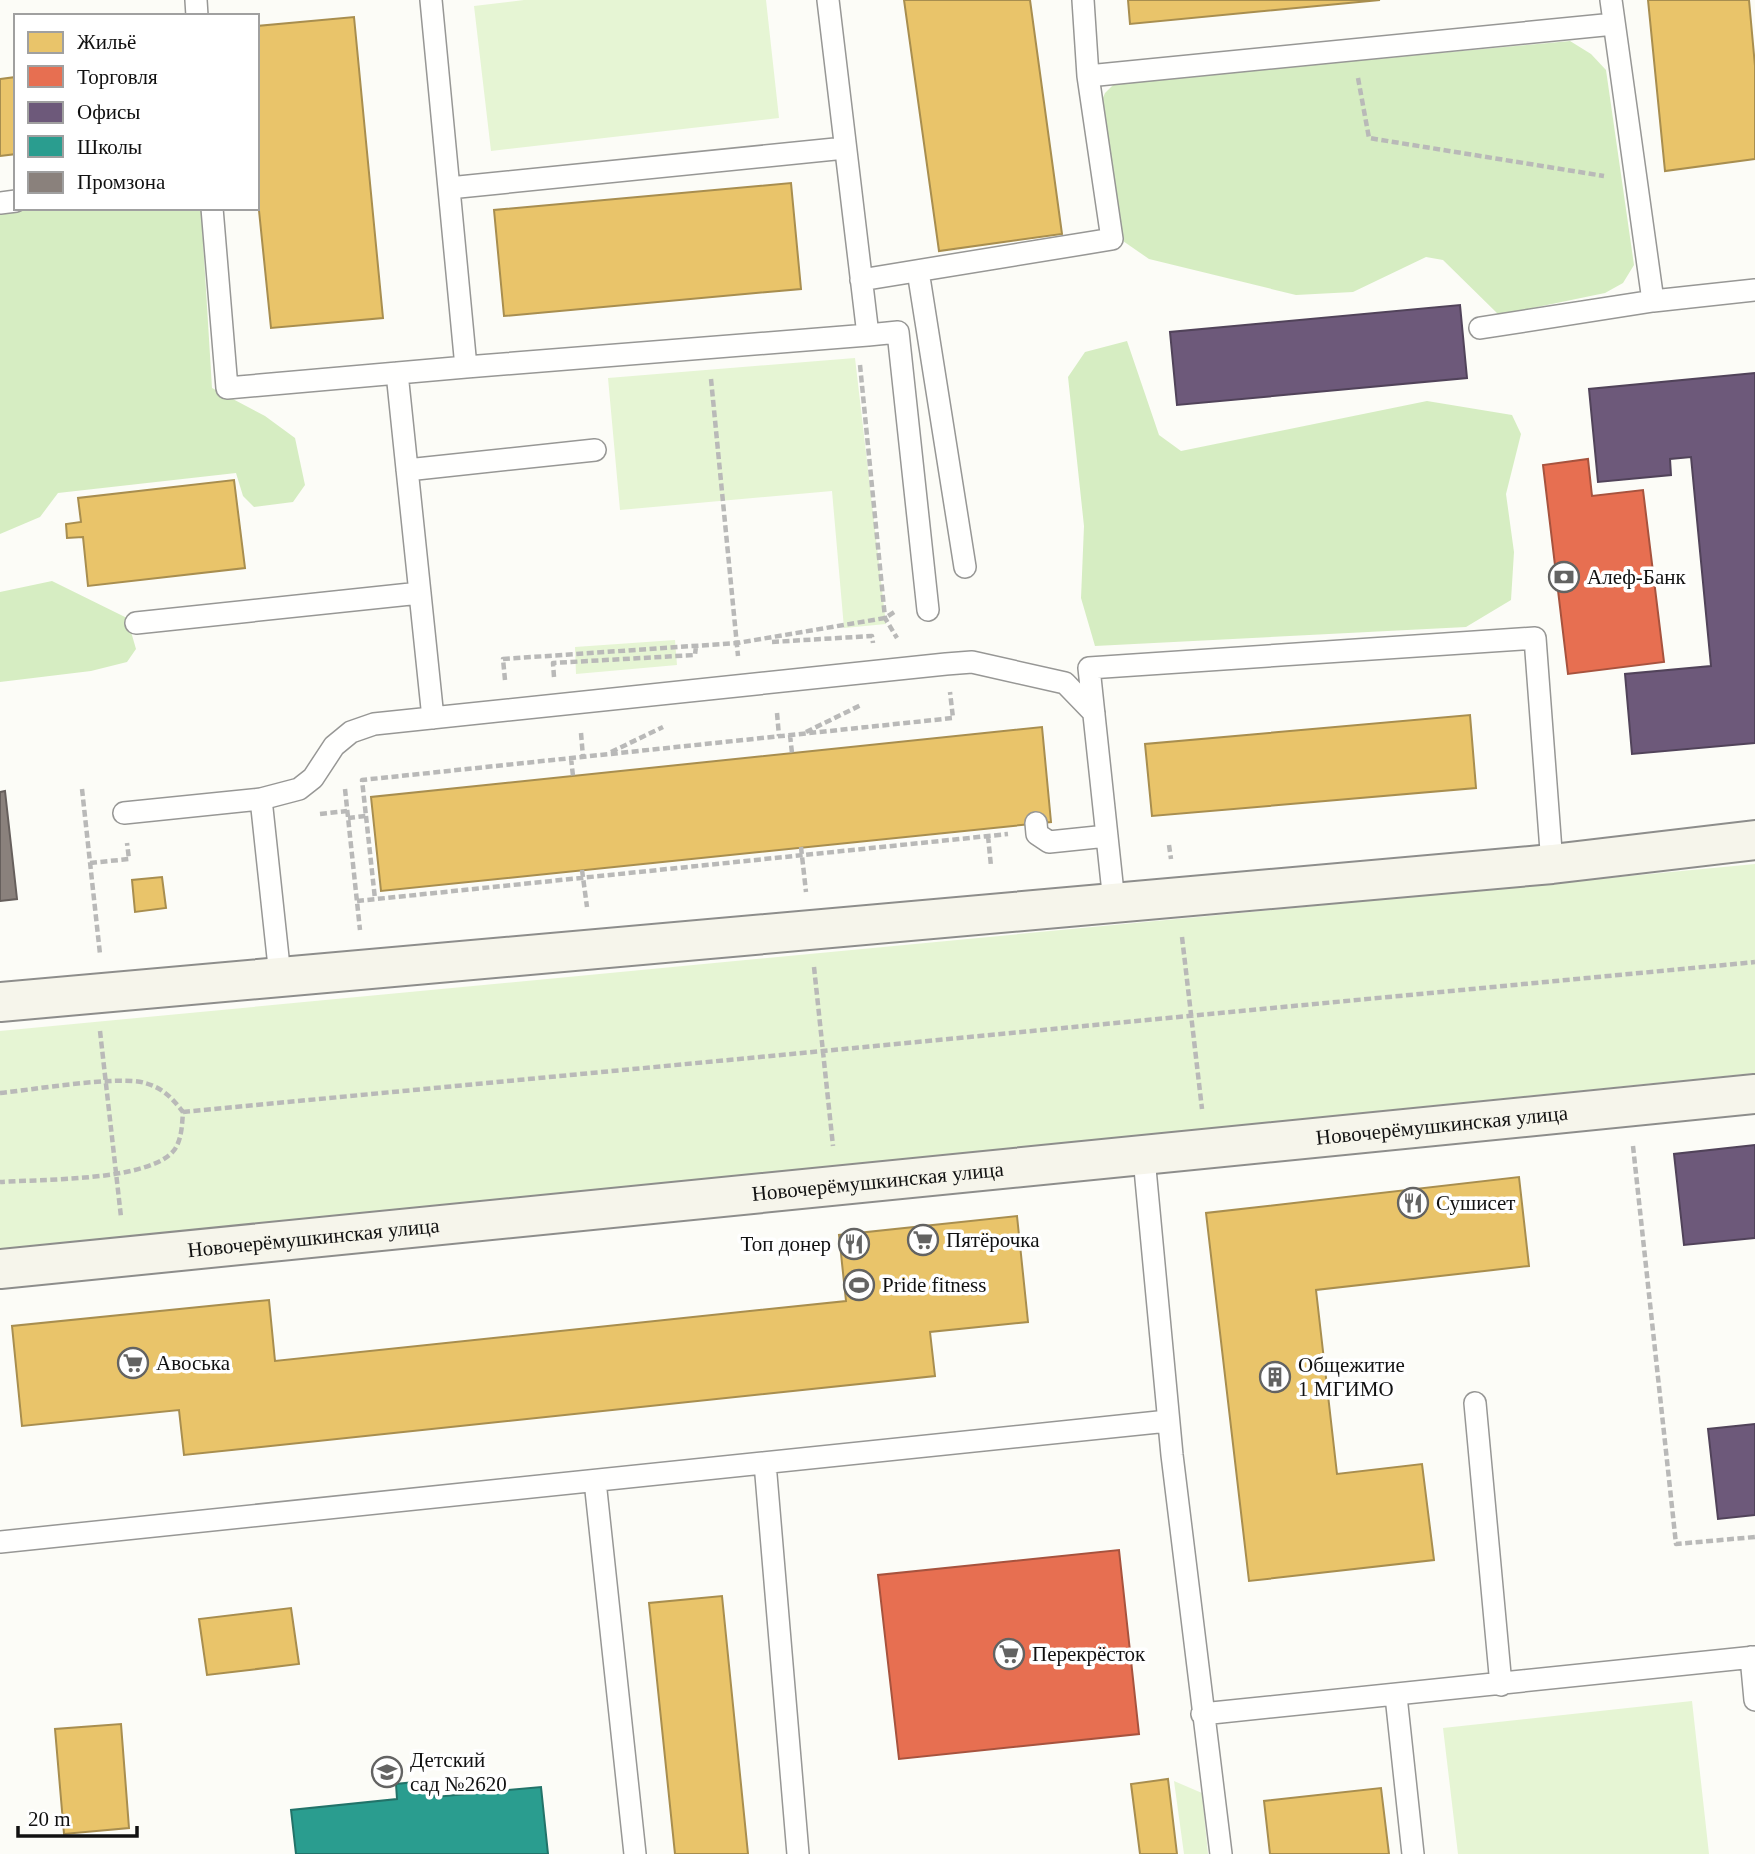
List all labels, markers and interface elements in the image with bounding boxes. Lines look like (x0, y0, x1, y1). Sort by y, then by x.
legend (14, 14, 259, 210)
text: Жильё (77, 30, 136, 54)
text: Торговля (77, 65, 158, 89)
text: Офисы (77, 100, 140, 124)
text: Школы (77, 135, 142, 159)
text: Промзона (77, 170, 166, 194)
bank icon: Алеф-Банк (1547, 560, 1581, 594)
place label: Алеф-Банк (1587, 565, 1686, 589)
street label: Новочерёмушкинская улица (1315, 1101, 1570, 1150)
street label: Новочерёмушкинская улица (750, 1157, 1005, 1206)
restaurant icon: Сушисет (1396, 1186, 1430, 1220)
place label: Сушисет (1436, 1191, 1515, 1215)
street label: Новочерёмушкинская улица (186, 1213, 441, 1262)
supermarket icon: Пятёрочка (906, 1223, 940, 1257)
restaurant icon: Топ донер (837, 1227, 871, 1261)
place label: Пятёрочка (946, 1228, 1040, 1252)
place label: Топ донер (741, 1232, 831, 1256)
sports icon: Pride fitness (842, 1268, 876, 1302)
place label: Pride fitness (882, 1273, 986, 1297)
supermarket icon: Авоська (116, 1346, 150, 1380)
place label: Авоська (156, 1351, 231, 1375)
place label: Общежитие 1 МГИМО (1298, 1353, 1405, 1401)
building icon: Общежитие 1 МГИМО (1258, 1360, 1292, 1394)
supermarket icon: Перекрёсток (992, 1637, 1026, 1671)
place label: Перекрёсток (1032, 1642, 1146, 1666)
place label: Детский сад №2620 (410, 1748, 507, 1796)
school or university icon: Детский сад №2620 (370, 1755, 404, 1789)
scale bar (18, 1794, 136, 1838)
text: 20 m (28, 1807, 71, 1831)

